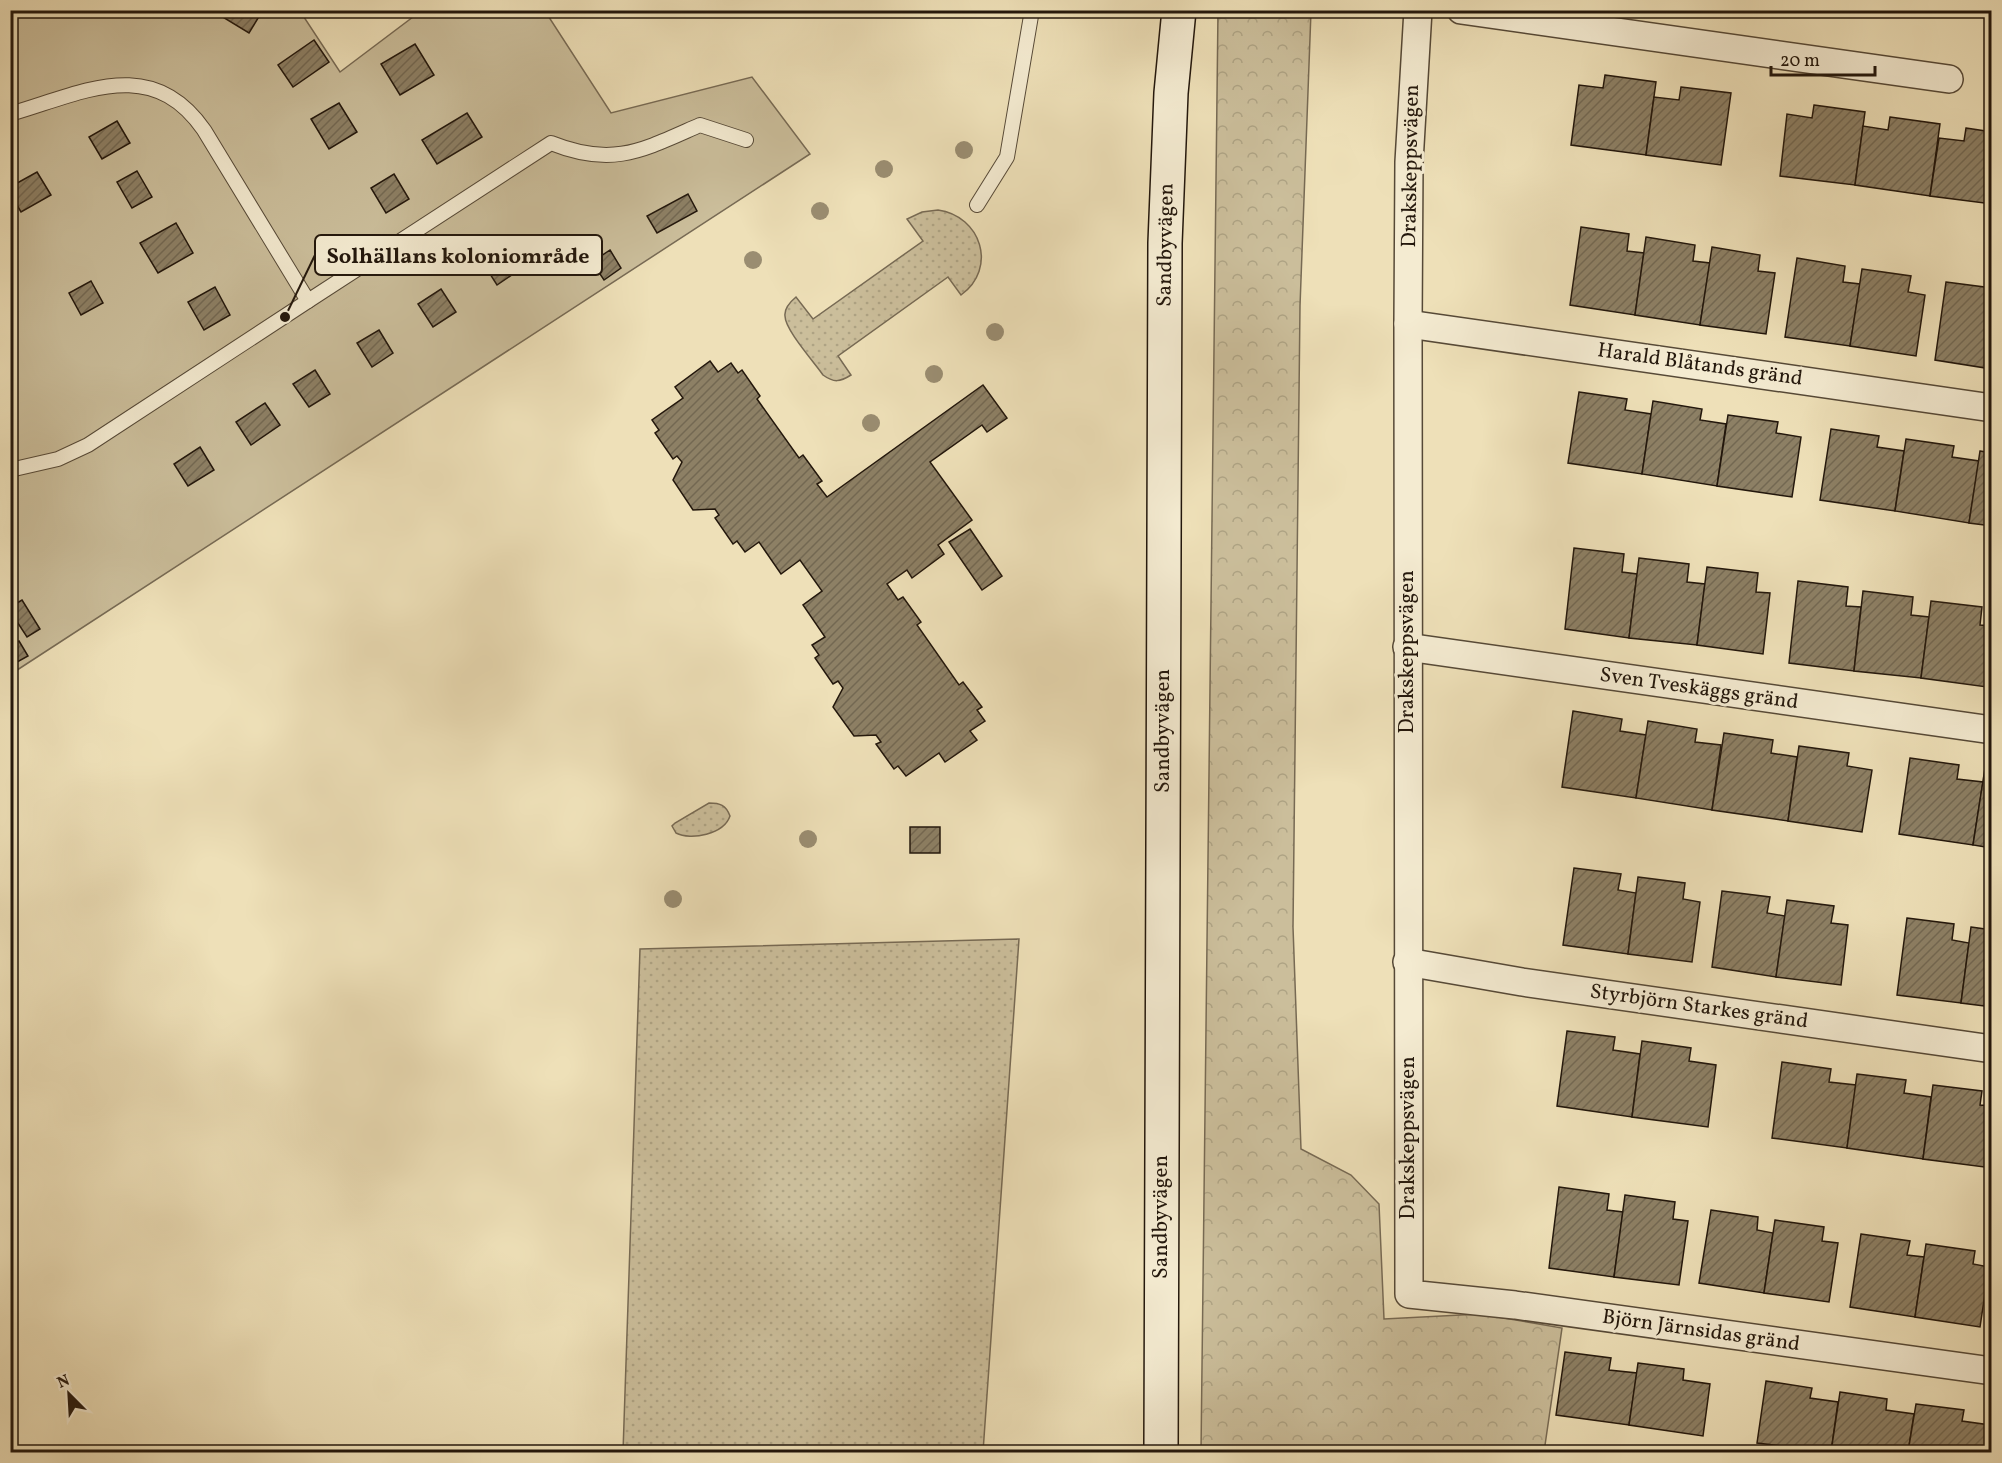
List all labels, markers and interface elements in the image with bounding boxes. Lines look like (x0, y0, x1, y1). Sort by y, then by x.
scale bar (1771, 39, 1874, 77)
text: 20 m (1780, 49, 1820, 74)
street label: Drakskeppsvägen (1395, 84, 1427, 248)
street label: Sandbyvägen (1150, 183, 1182, 307)
callout: Solhällans koloniområde (315, 235, 602, 275)
text: Solhällans koloniområde (327, 242, 589, 273)
street label: Harald Blåtands gränd (1595, 336, 1805, 394)
street label: Drakskeppsvägen (1393, 570, 1422, 734)
street label: Sven Tveskäggs gränd (1598, 661, 1800, 717)
street label: Sandbyvägen (1149, 669, 1178, 793)
street label: Styrbjörn Starkes gränd (1588, 977, 1810, 1037)
street label: Drakskeppsvägen (1394, 1056, 1423, 1220)
street label: Sandbyvägen (1147, 1155, 1176, 1279)
street label: Björn Järnsidas gränd (1600, 1303, 1802, 1359)
north arrow (39, 1364, 99, 1424)
text: N (54, 1370, 74, 1395)

